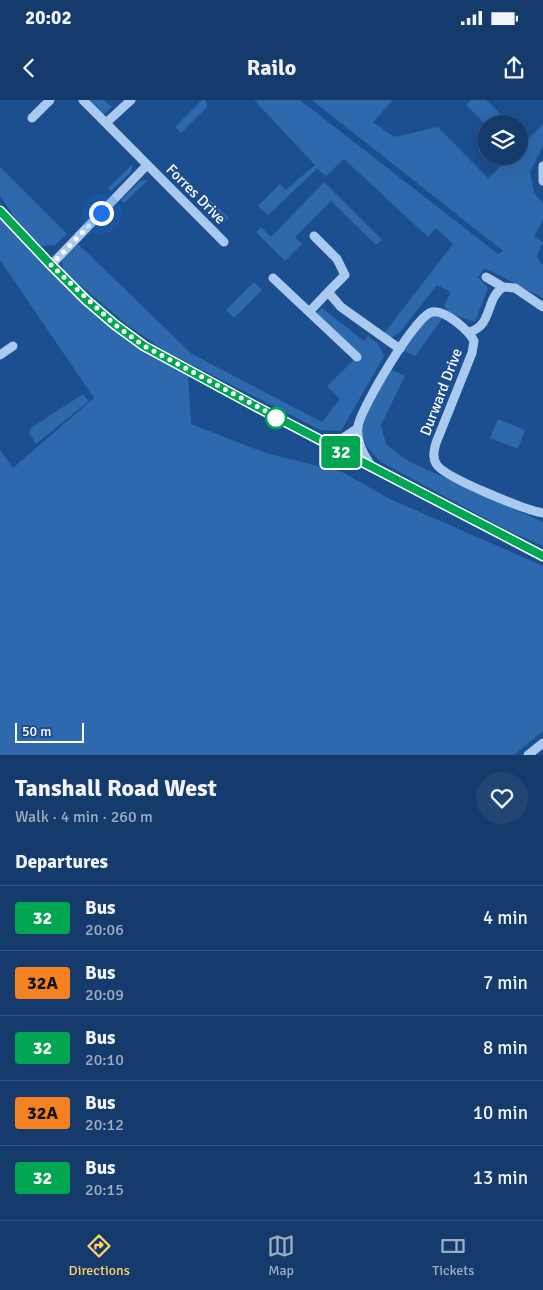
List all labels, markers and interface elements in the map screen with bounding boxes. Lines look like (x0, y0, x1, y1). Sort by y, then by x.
text: 20:02 (25, 6, 72, 30)
icon: back (15, 54, 43, 82)
text: Railo (247, 54, 296, 81)
icon: share (500, 54, 528, 82)
map controls (478, 115, 528, 165)
button: layers (478, 115, 528, 165)
street label: Forres Drive (162, 160, 230, 228)
your location (89, 201, 114, 226)
street label: Durward Drive (416, 346, 466, 438)
unlabelled marker (265, 407, 287, 429)
line badge: 32 (318, 436, 364, 468)
text: 32 (331, 441, 351, 463)
scale bar (15, 720, 84, 743)
text: 50 m (22, 723, 51, 740)
button: heart (476, 772, 528, 824)
text: Tanshall Road West (15, 773, 217, 803)
text: Walk · 4 min · 260 m (15, 807, 153, 827)
text: Departures (15, 850, 108, 874)
text: Bus (85, 896, 116, 920)
text: 4 min (483, 906, 528, 930)
text: 32 (33, 907, 52, 929)
text: 20:06 (85, 920, 124, 940)
text: Bus (85, 961, 116, 985)
text: 7 min (483, 971, 528, 995)
text: 32A (27, 972, 58, 994)
text: 20:09 (85, 985, 124, 1005)
text: Bus (85, 1026, 116, 1050)
text: 8 min (483, 1036, 528, 1060)
text: 32 (33, 1037, 52, 1059)
text: 20:10 (85, 1050, 124, 1070)
text: Bus (85, 1091, 116, 1115)
text: 10 min (473, 1101, 528, 1125)
text: 32A (27, 1102, 58, 1124)
text: 20:12 (85, 1115, 124, 1135)
text: Bus (85, 1156, 116, 1180)
text: 13 min (473, 1166, 528, 1190)
text: 32 (33, 1167, 52, 1189)
text: 20:15 (85, 1180, 124, 1200)
tab: Directions (69, 1232, 130, 1279)
tab: Map (267, 1232, 295, 1279)
tab: Tickets (432, 1232, 474, 1279)

